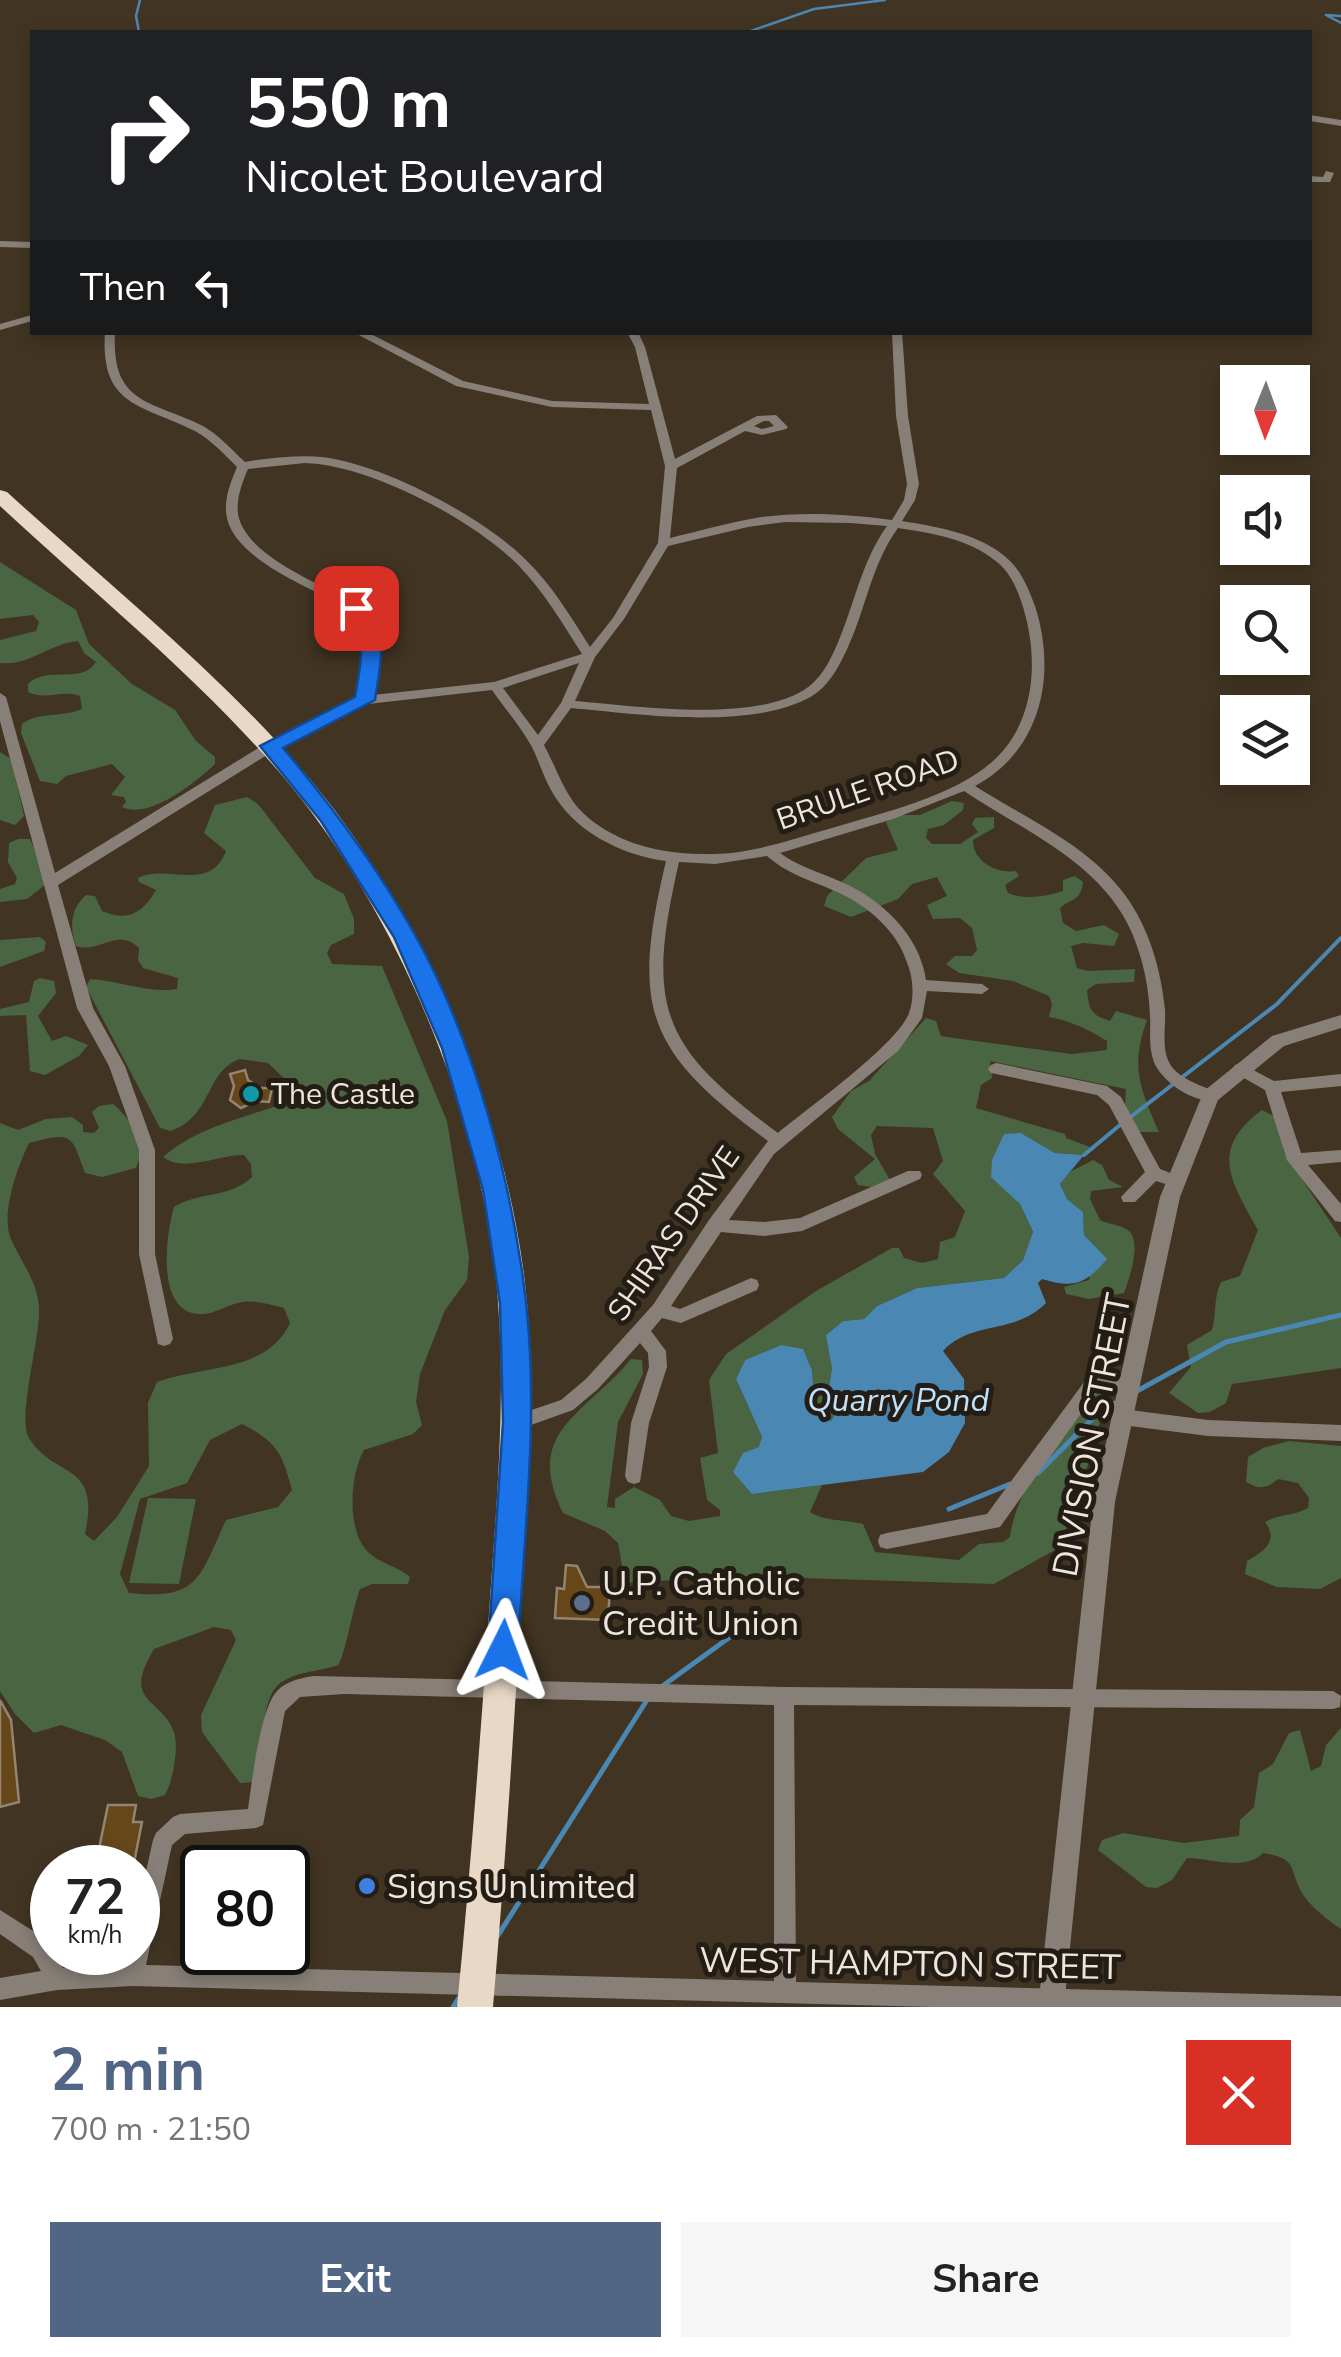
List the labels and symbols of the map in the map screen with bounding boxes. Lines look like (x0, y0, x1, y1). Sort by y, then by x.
north arrow (1220, 365, 1310, 455)
pin (314, 566, 399, 651)
street label: BRULE ROAD (771, 740, 965, 840)
place label: The Castle (271, 1074, 415, 1115)
marker: The Castle (240, 1083, 262, 1105)
street label: SHIRAS DRIVE (599, 1138, 749, 1330)
street label: DIVISION STREET (1042, 1290, 1142, 1580)
water label: Quarry Pond (807, 1379, 989, 1422)
place label: U.P. Catholic Credit Union (602, 1560, 800, 1647)
marker: U.P. Catholic Credit Union (571, 1592, 593, 1614)
position arrow (451, 1598, 555, 1702)
speed limit sign: 80 (180, 1845, 310, 1975)
place label: Signs Unlimited (387, 1863, 636, 1910)
marker: Signs Unlimited (356, 1875, 378, 1897)
street label: WEST HAMPTON STREET (699, 1937, 1121, 1991)

